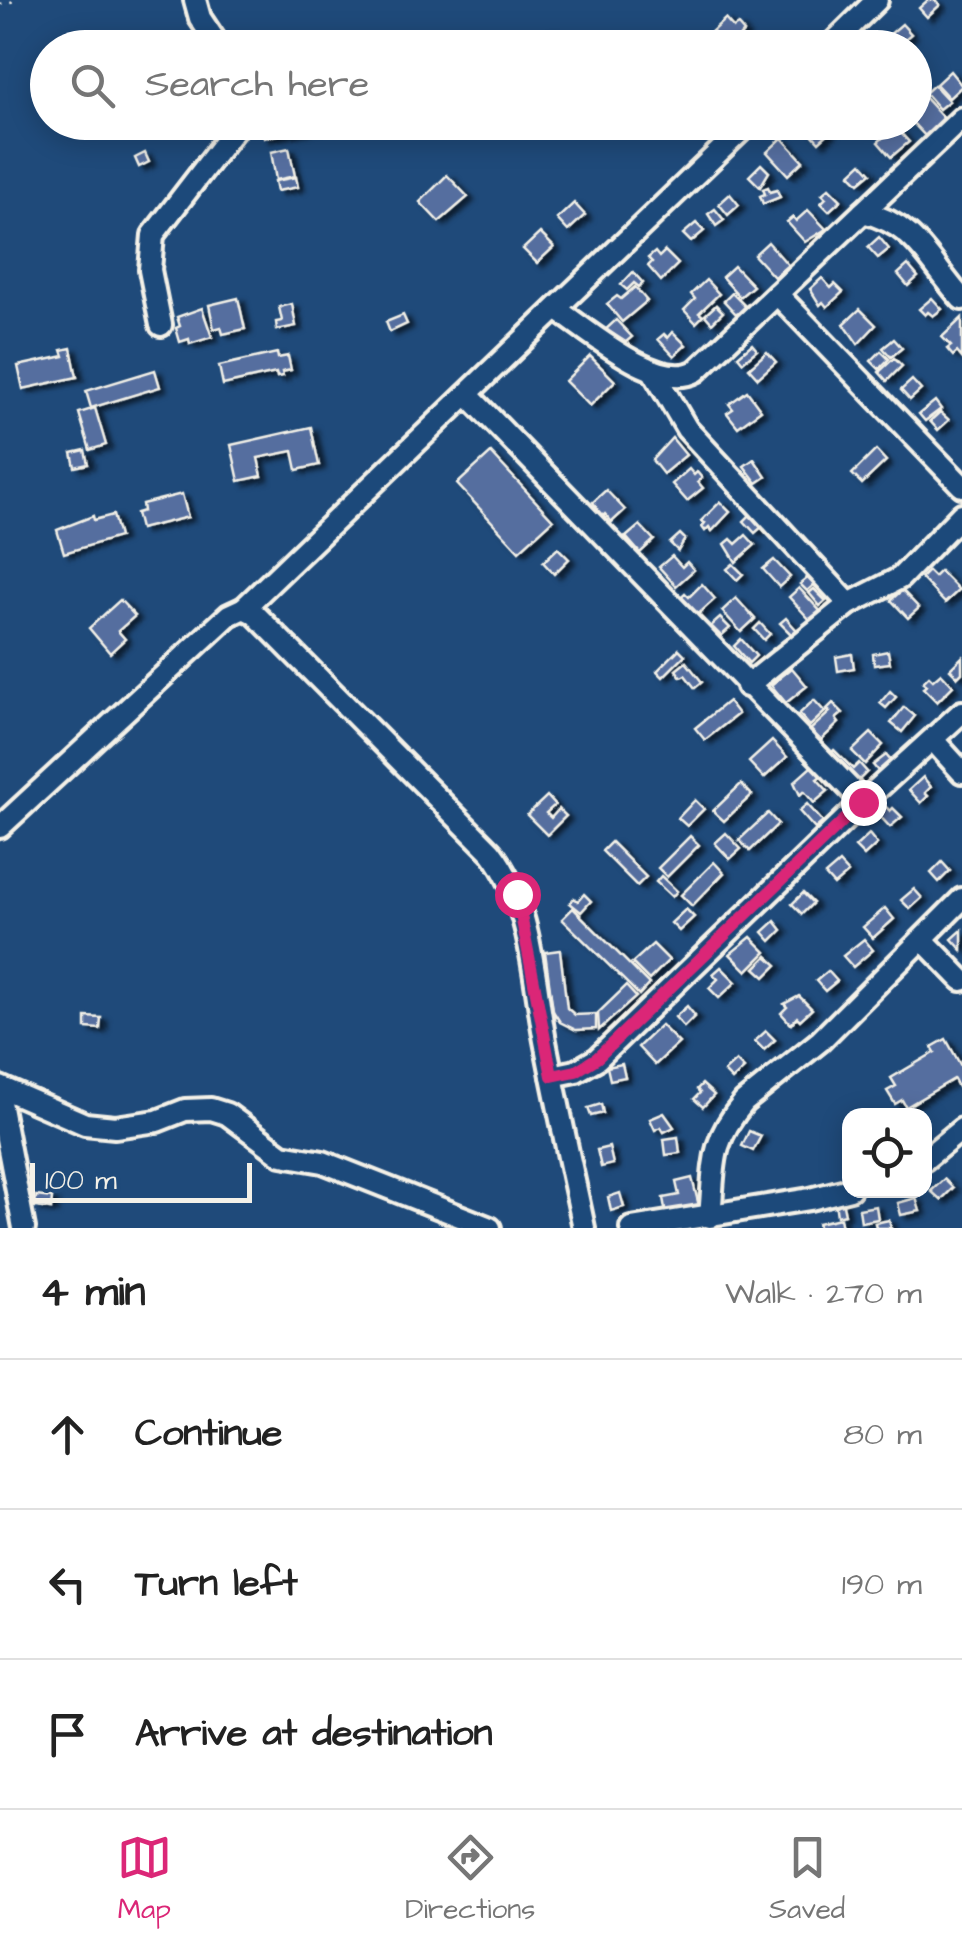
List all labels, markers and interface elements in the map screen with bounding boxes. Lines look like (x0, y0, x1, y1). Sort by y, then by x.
search box (30, 30, 932, 140)
icon: search (65, 58, 120, 113)
text: Search here (145, 59, 369, 111)
route end (841, 780, 887, 826)
route start (495, 872, 541, 918)
map controls (842, 1108, 932, 1198)
button: locate (842, 1108, 932, 1198)
scale bar (30, 1158, 252, 1202)
text: 100 m (45, 1161, 117, 1200)
text: 4 min (40, 1264, 145, 1322)
text: Walk · 270 m (725, 1271, 922, 1316)
icon: ahead (40, 1407, 95, 1462)
text: Continue (135, 1408, 282, 1460)
text: 80 m (843, 1412, 922, 1457)
icon: left (40, 1557, 95, 1612)
text: Turn left (135, 1558, 298, 1610)
text: 190 m (842, 1562, 922, 1607)
icon: arrive (40, 1707, 95, 1762)
text: Arrive at destination (135, 1708, 492, 1760)
tab: Map (117, 1830, 172, 1929)
tab: Directions (405, 1830, 535, 1929)
tab: Saved (769, 1830, 845, 1929)

